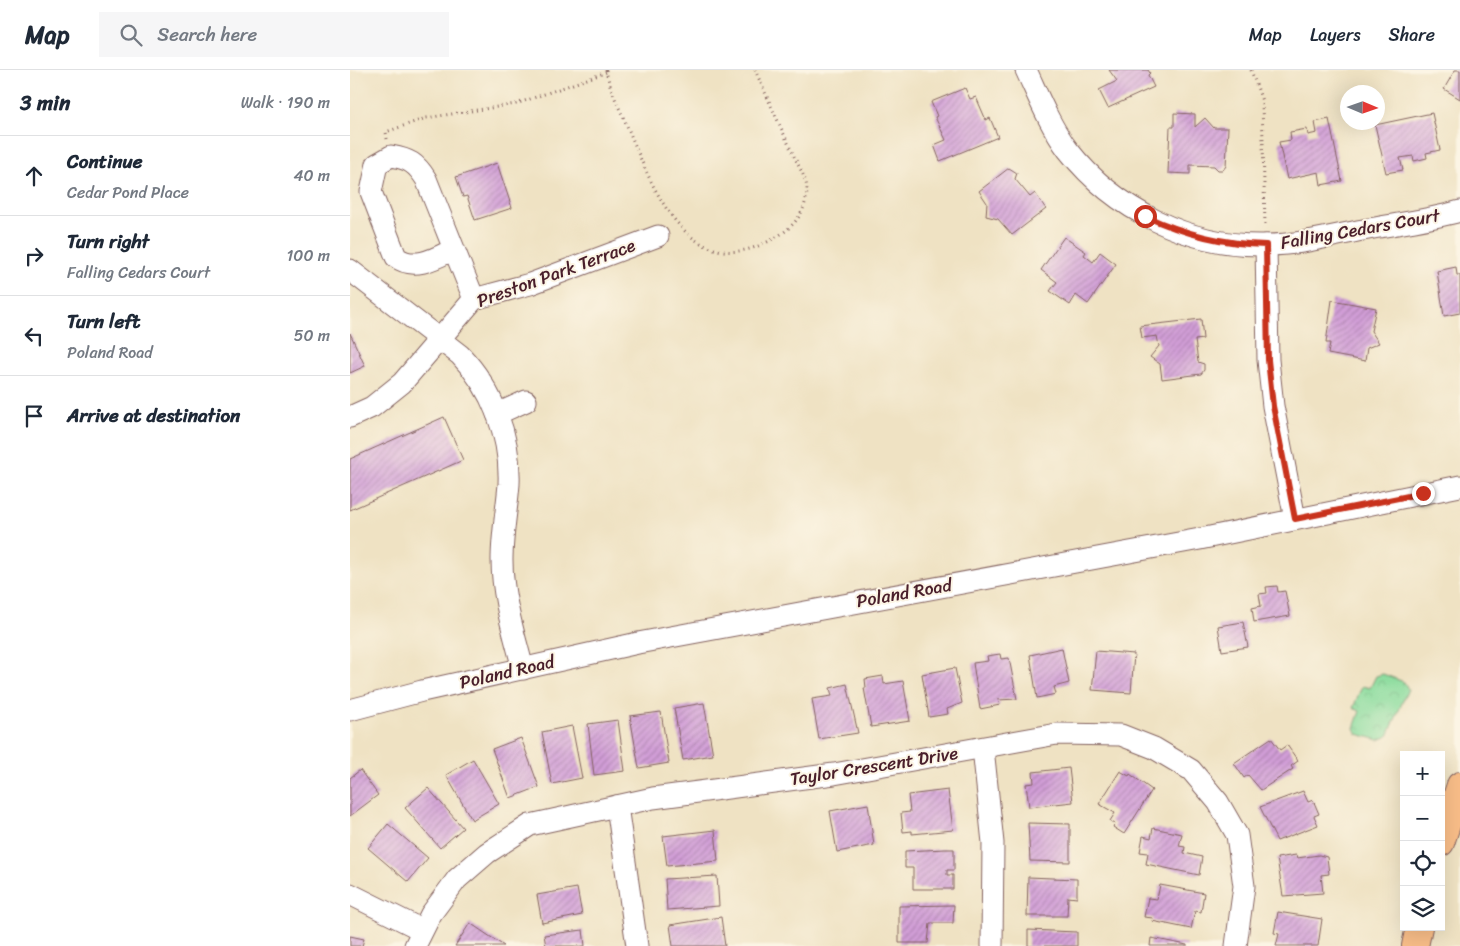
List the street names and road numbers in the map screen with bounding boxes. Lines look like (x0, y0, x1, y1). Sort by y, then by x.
street label: Falling Cedars Court (1278, 199, 1443, 259)
street label: Preston Park Terrace (472, 229, 640, 317)
street label: Poland Road (854, 569, 956, 617)
street label: Poland Road (456, 645, 559, 698)
street label: Taylor Crescent Drive (788, 737, 960, 795)

